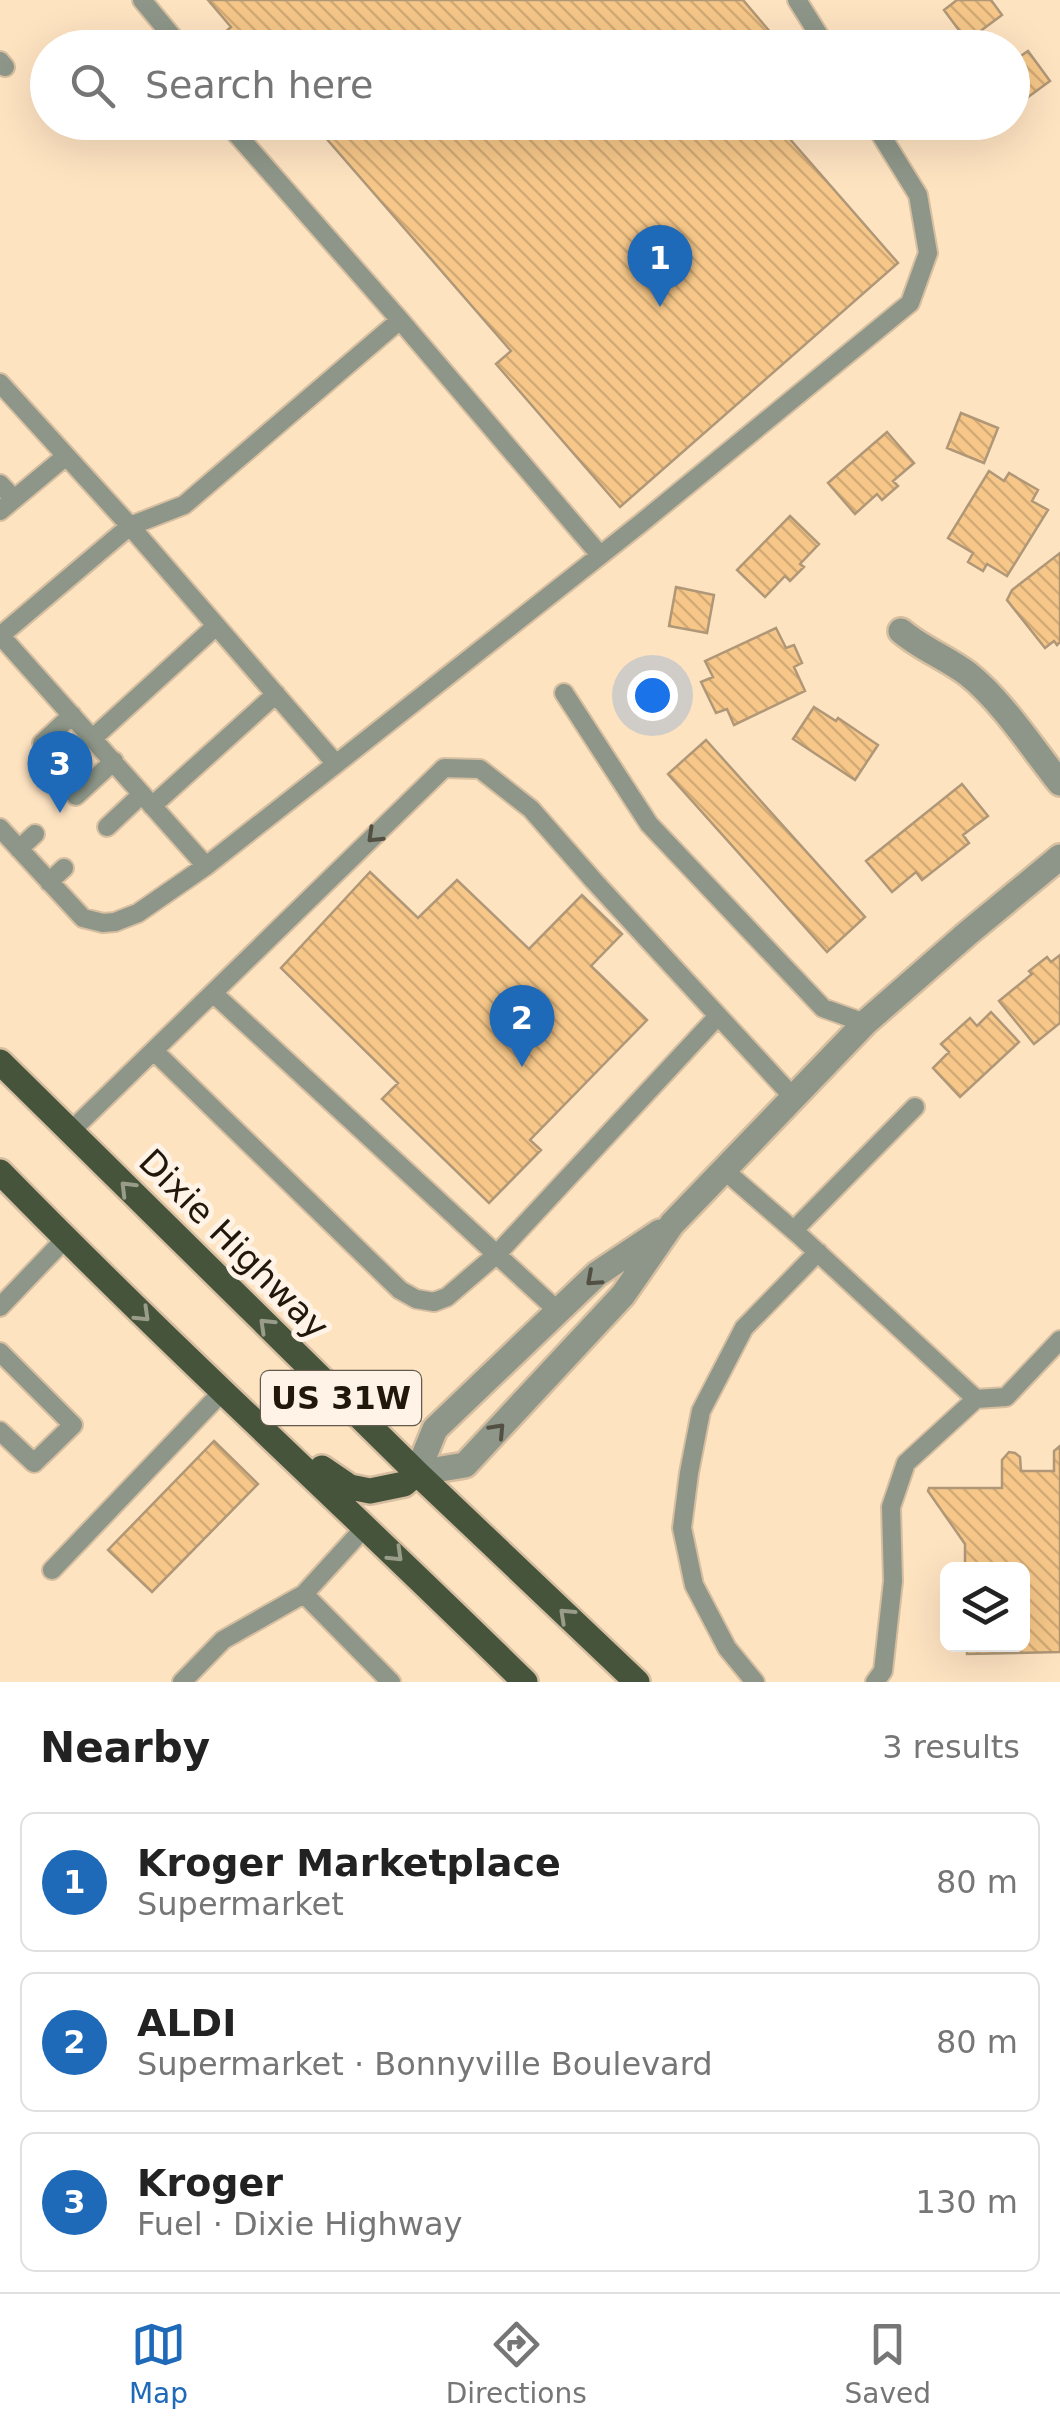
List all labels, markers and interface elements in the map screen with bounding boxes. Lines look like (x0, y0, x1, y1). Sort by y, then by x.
search box (30, 30, 1030, 140)
icon: search (65, 58, 120, 113)
text: Search here (145, 63, 373, 107)
pin: 1 (628, 224, 692, 307)
your location (627, 670, 678, 721)
pin: 3 (28, 730, 92, 813)
one-way arrow (368, 825, 386, 843)
pin: 2 (490, 984, 554, 1067)
street label: Dixie Highway (131, 1141, 337, 1347)
one-way arrow (121, 1182, 139, 1200)
one-way arrow (586, 1268, 605, 1286)
one-way arrow (132, 1303, 150, 1321)
one-way arrow (259, 1318, 277, 1336)
road number: US 31W (261, 1371, 421, 1425)
one-way arrow (486, 1423, 504, 1441)
one-way arrow (384, 1544, 402, 1562)
map controls (940, 1562, 1030, 1652)
button: layers (940, 1562, 1030, 1652)
one-way arrow (560, 1608, 578, 1626)
text: Nearby (40, 1723, 210, 1772)
text: 3 results (882, 1728, 1020, 1766)
text: Kroger Marketplace (137, 1841, 561, 1885)
text: 1 (63, 1863, 86, 1901)
text: 80 m (936, 1863, 1018, 1901)
text: Supermarket (137, 1885, 344, 1923)
text: ALDI (137, 2001, 236, 2045)
text: 2 (63, 2023, 86, 2061)
text: 80 m (936, 2023, 1018, 2061)
text: Supermarket · Bonnyville Boulevard (137, 2045, 713, 2083)
text: Kroger (137, 2161, 283, 2205)
text: 3 (63, 2183, 86, 2221)
text: 130 m (916, 2183, 1018, 2221)
text: Fuel · Dixie Highway (137, 2205, 463, 2243)
tab: Map (129, 2317, 188, 2410)
tab: Directions (446, 2317, 587, 2410)
tab: Saved (845, 2317, 931, 2410)

